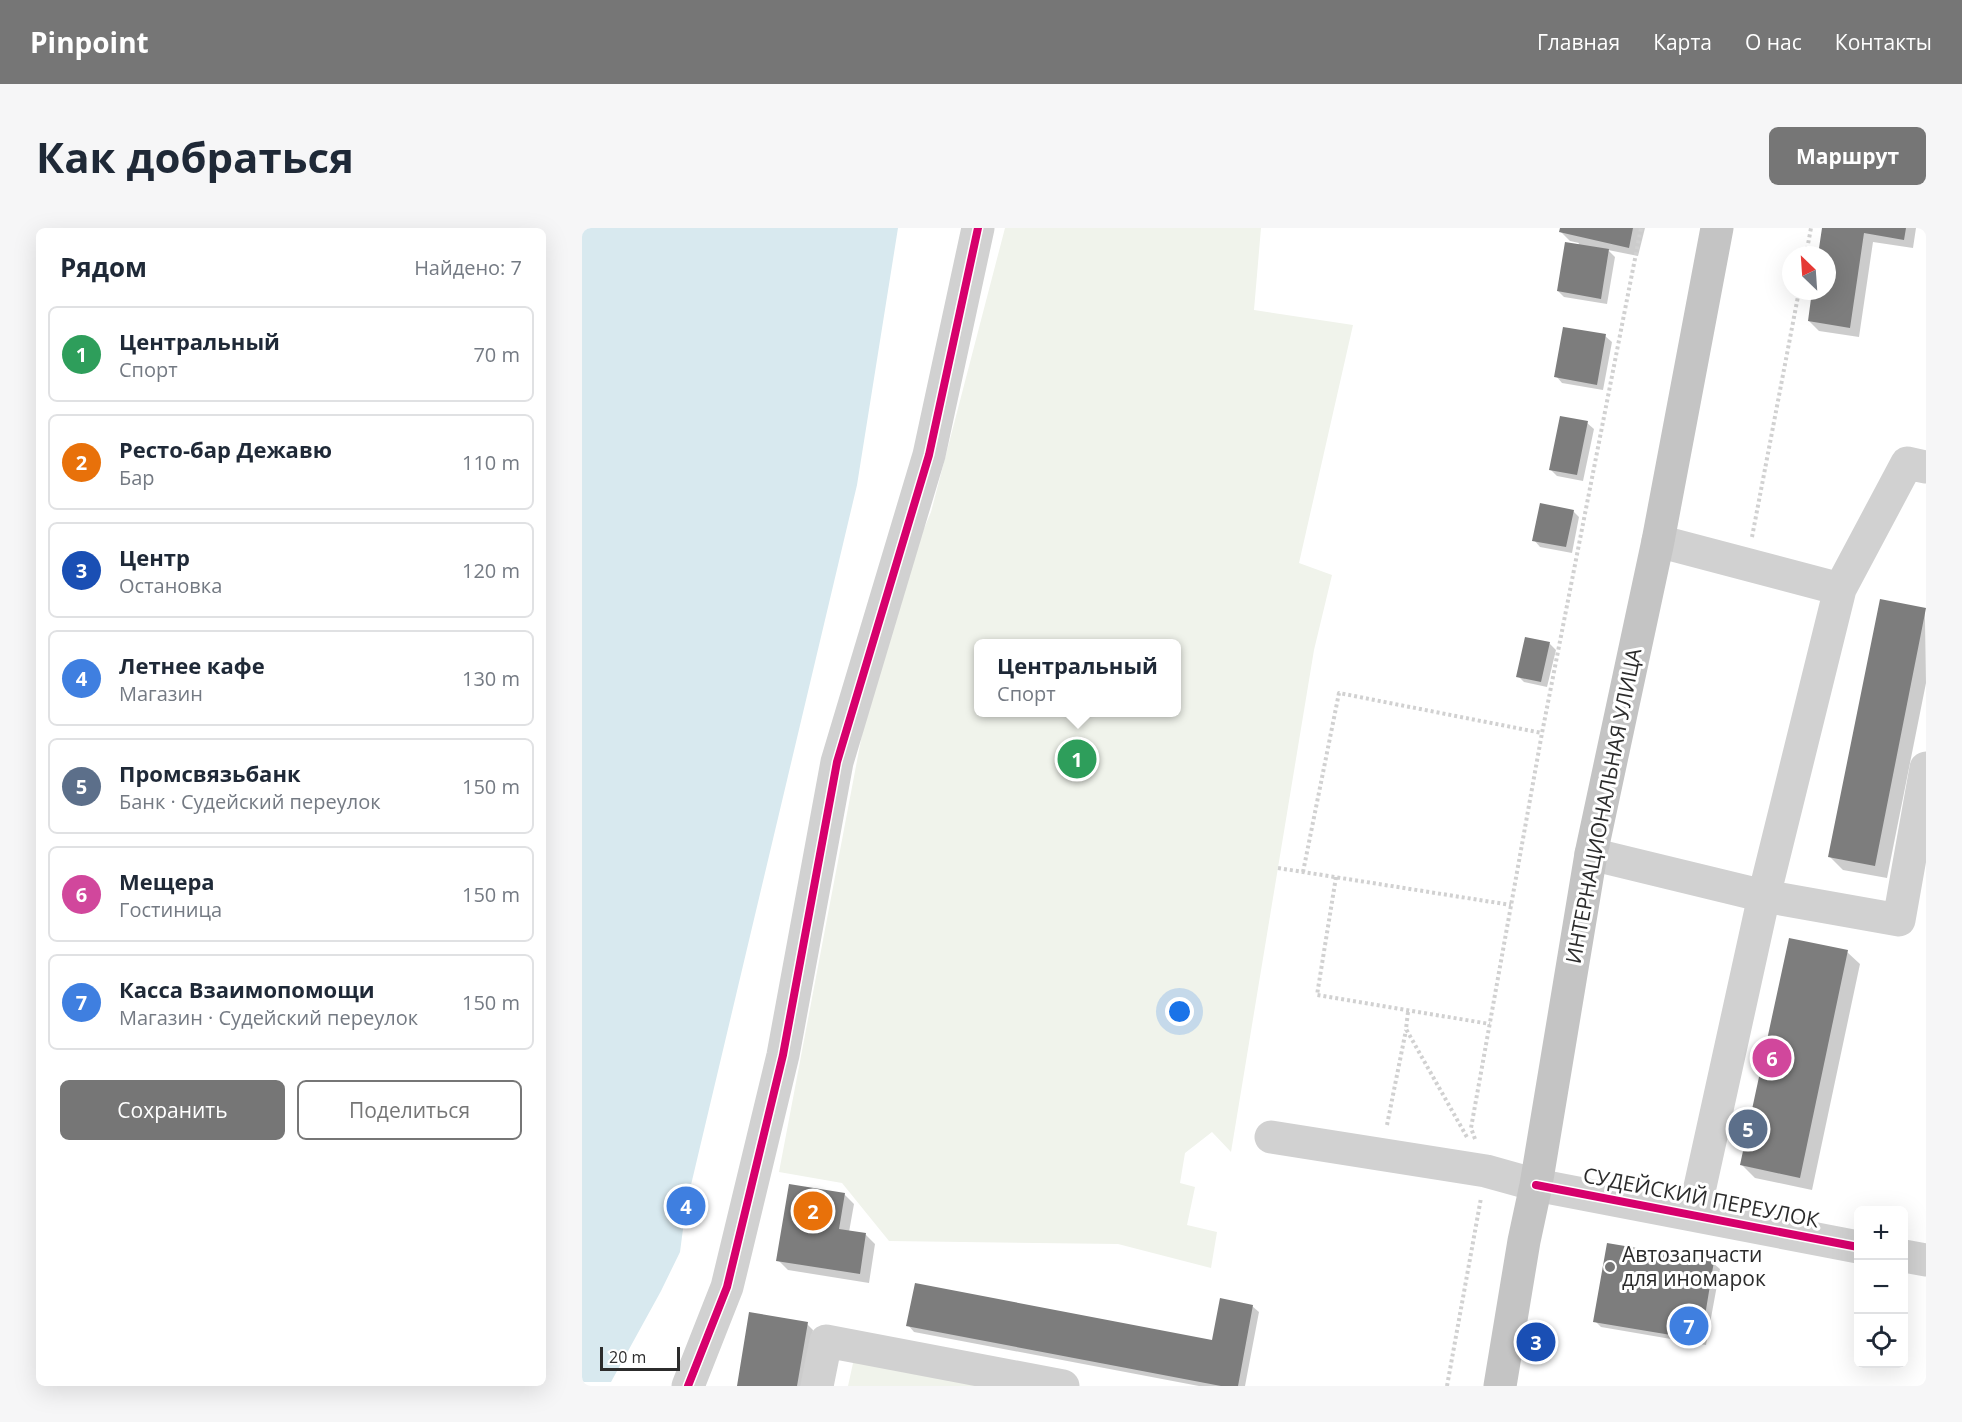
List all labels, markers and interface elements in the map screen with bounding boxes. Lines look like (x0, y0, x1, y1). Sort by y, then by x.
text: Pinpoint (30, 23, 149, 61)
text: Главная (1537, 28, 1620, 56)
text: Карта (1653, 28, 1712, 56)
text: О нас (1745, 28, 1802, 56)
text: Контакты (1835, 28, 1932, 56)
button: Маршрут (1769, 127, 1926, 185)
text: Как добраться (36, 128, 354, 185)
north arrow (1782, 246, 1836, 300)
text: Рядом (60, 249, 147, 285)
text: Найдено: 7 (414, 254, 522, 281)
text: Центральный (119, 326, 280, 356)
text: 1 (76, 341, 87, 368)
text: 70 m (473, 341, 520, 368)
text: Спорт (119, 356, 178, 383)
text: Ресто-бар Дежавю (119, 434, 332, 464)
text: 2 (76, 449, 87, 476)
text: 110 m (462, 449, 520, 476)
text: Бар (119, 464, 155, 491)
text: Центр (119, 542, 190, 572)
text: 3 (76, 557, 87, 584)
text: 120 m (462, 557, 520, 584)
text: Остановка (119, 572, 222, 599)
popup (974, 639, 1181, 717)
street label: ИНТЕРНАЦИОНАЛЬНАЯ УЛИЦА (1559, 645, 1647, 966)
text: Летнее кафе (119, 650, 265, 680)
text: Центральный (997, 650, 1158, 680)
text: 4 (76, 665, 87, 692)
text: 130 m (462, 665, 520, 692)
text: Магазин (119, 680, 203, 707)
text: Спорт (997, 680, 1056, 707)
pin: 1 (1058, 736, 1096, 782)
text: Промсвязьбанк (119, 758, 301, 788)
text: 5 (76, 773, 87, 800)
text: 150 m (462, 773, 520, 800)
text: Банк · Судейский переулок (119, 788, 381, 815)
text: Мещера (119, 866, 215, 896)
text: 6 (76, 881, 87, 908)
text: 150 m (462, 881, 520, 908)
text: Гостиница (119, 896, 222, 923)
text: Касса Взаимопомощи (119, 974, 375, 1004)
text: 7 (76, 989, 87, 1016)
text: 150 m (462, 989, 520, 1016)
your location (1165, 997, 1194, 1026)
text: Магазин · Судейский переулок (119, 1004, 418, 1031)
pin: 6 (1752, 1036, 1792, 1080)
button: Сохранить (60, 1080, 285, 1140)
button: Поделиться (297, 1080, 522, 1140)
pin: 5 (1728, 1106, 1768, 1152)
street label: СУДЕЙСКИЙ ПЕРЕУЛОК (1581, 1160, 1822, 1234)
pin: 4 (666, 1184, 706, 1228)
pin: 2 (794, 1188, 832, 1234)
map controls (1854, 1206, 1908, 1368)
button: + (1854, 1206, 1908, 1260)
place label: Автозапчасти для иномарок (1622, 1240, 1766, 1292)
marker: Автозапчасти для иномарок (1603, 1260, 1617, 1274)
button: − (1854, 1260, 1908, 1314)
pin: 7 (1670, 1304, 1708, 1348)
button: locate (1854, 1314, 1908, 1368)
pin: 3 (1516, 1320, 1556, 1364)
scale bar (600, 1344, 680, 1372)
text: 20 m (609, 1346, 646, 1368)

